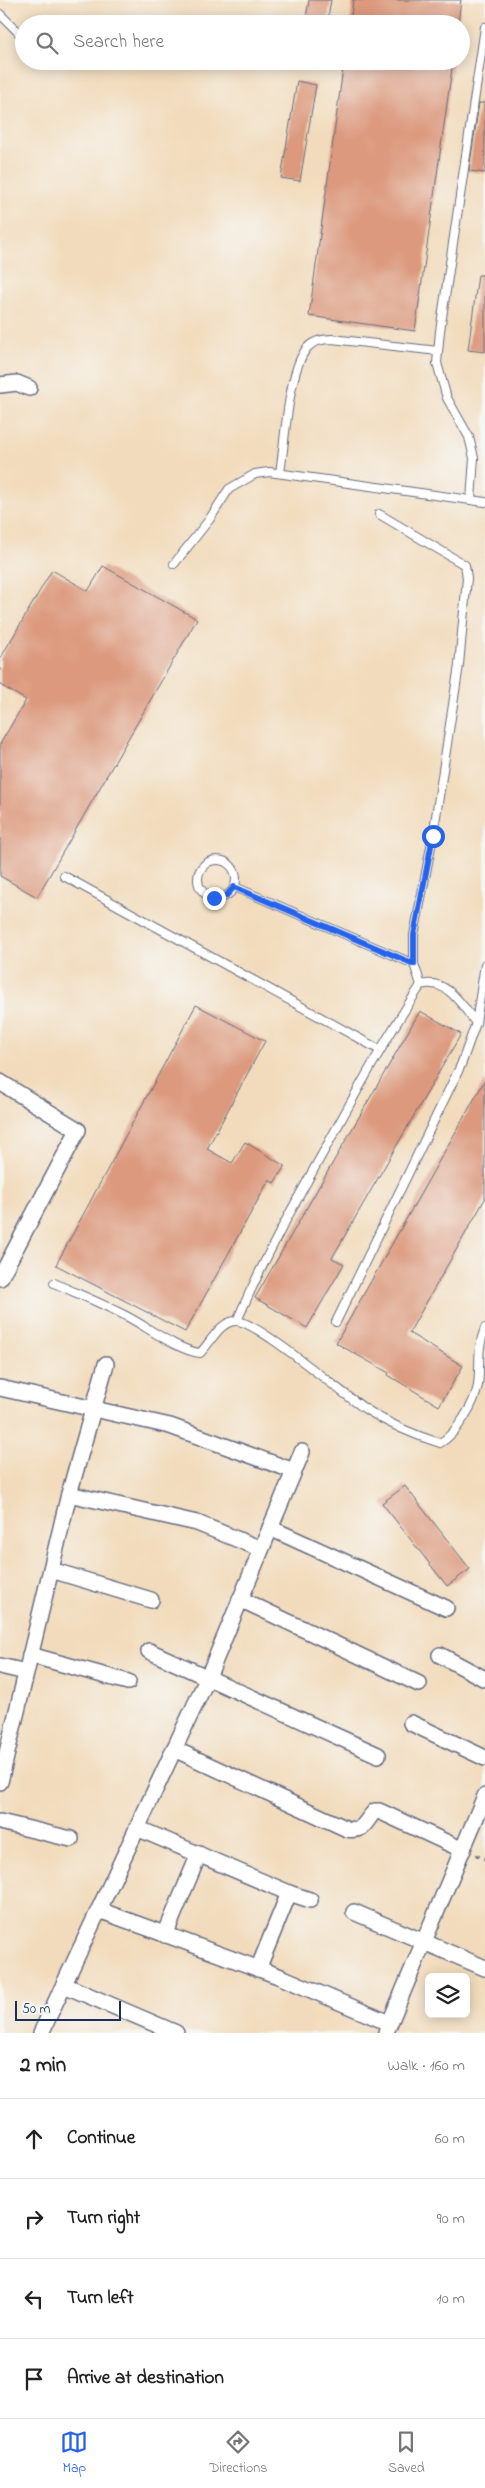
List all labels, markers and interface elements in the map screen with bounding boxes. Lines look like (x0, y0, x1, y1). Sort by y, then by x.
search box (15, 15, 470, 70)
icon: search (33, 29, 61, 57)
text: Search here (73, 29, 164, 56)
route start (422, 825, 445, 848)
route end (203, 887, 226, 910)
map controls (425, 1973, 470, 2018)
button: layers (425, 1973, 470, 2018)
scale bar (15, 1998, 121, 2021)
text: 50 m (22, 1999, 50, 2020)
text: 2 min (20, 2051, 66, 2081)
text: Walk · 160 m (387, 2054, 465, 2078)
icon: ahead (20, 2125, 48, 2153)
text: Continue (67, 2125, 135, 2152)
text: 60 m (435, 2127, 465, 2151)
icon: right (20, 2205, 48, 2233)
text: Turn right (67, 2205, 140, 2232)
text: 90 m (437, 2207, 465, 2231)
icon: left (20, 2285, 48, 2313)
text: Turn left (67, 2285, 134, 2312)
text: 10 m (437, 2287, 465, 2311)
icon: arrive (20, 2365, 48, 2393)
text: Arrive at destination (67, 2365, 224, 2392)
tab: Map (60, 2428, 88, 2479)
tab: Directions (209, 2428, 267, 2479)
tab: Saved (388, 2428, 425, 2479)

